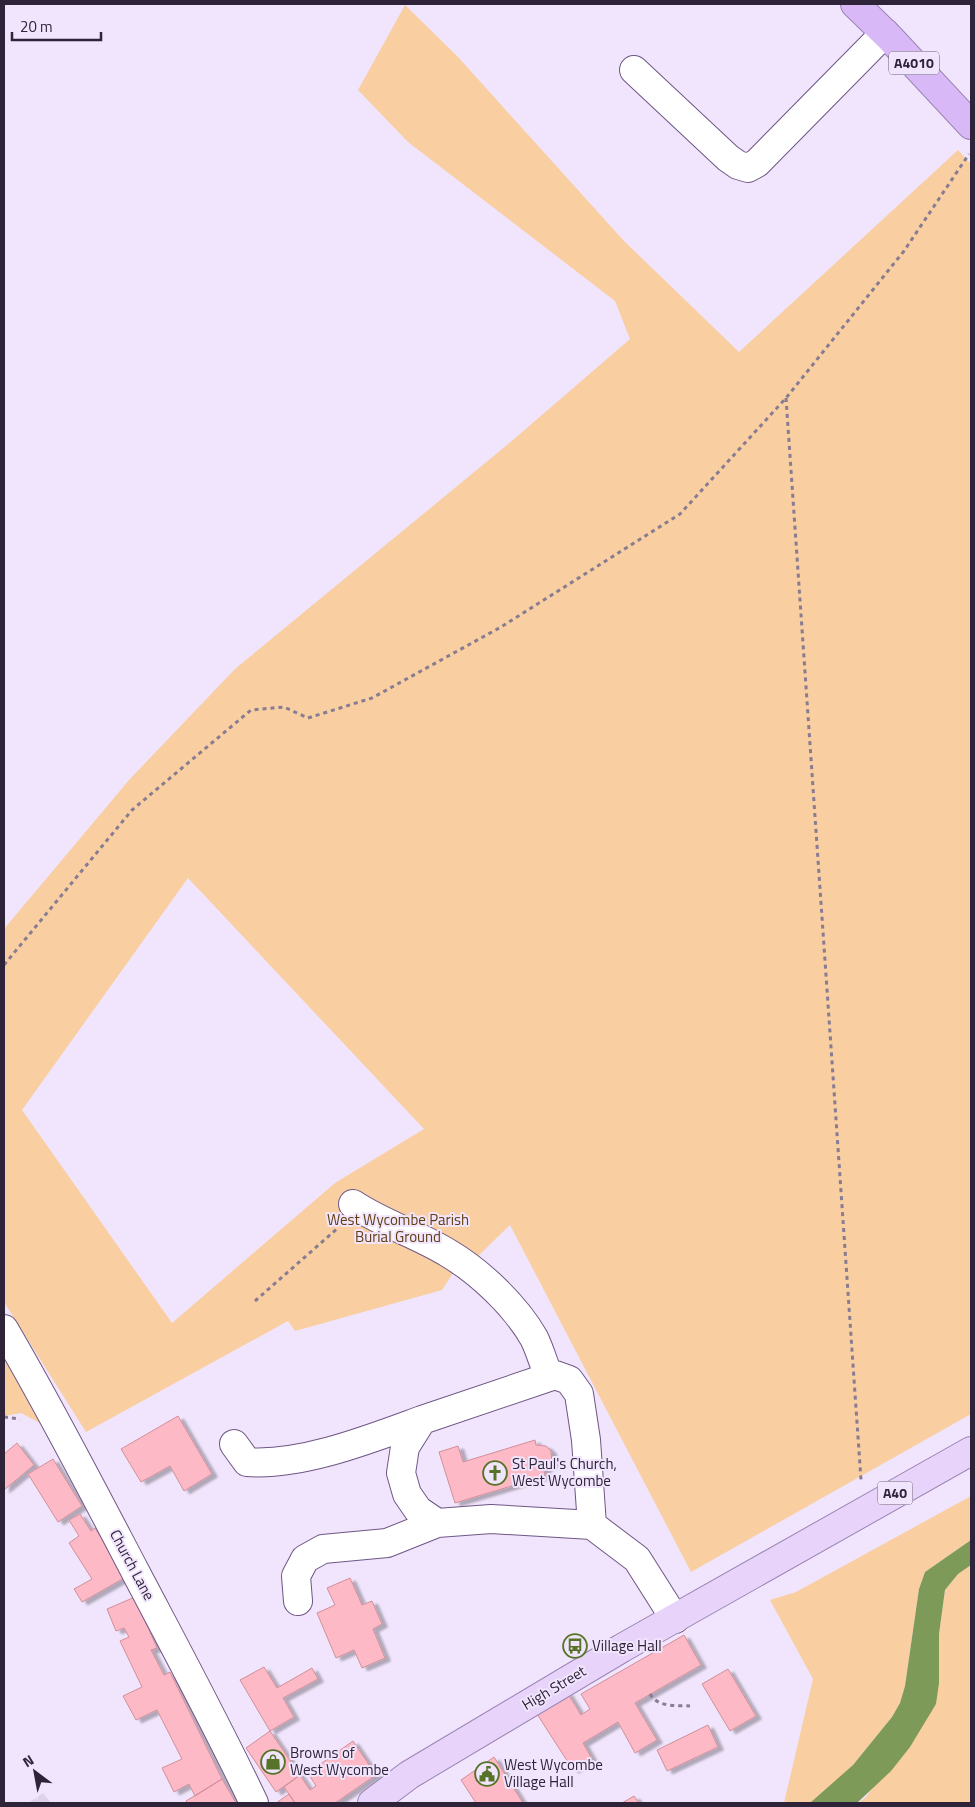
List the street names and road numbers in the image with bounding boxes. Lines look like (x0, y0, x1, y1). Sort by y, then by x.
road number: A4010 (889, 52, 939, 74)
road number: A40 (878, 1482, 912, 1505)
street label: Church Lane (104, 1525, 161, 1604)
street label: High Street (517, 1659, 591, 1716)

